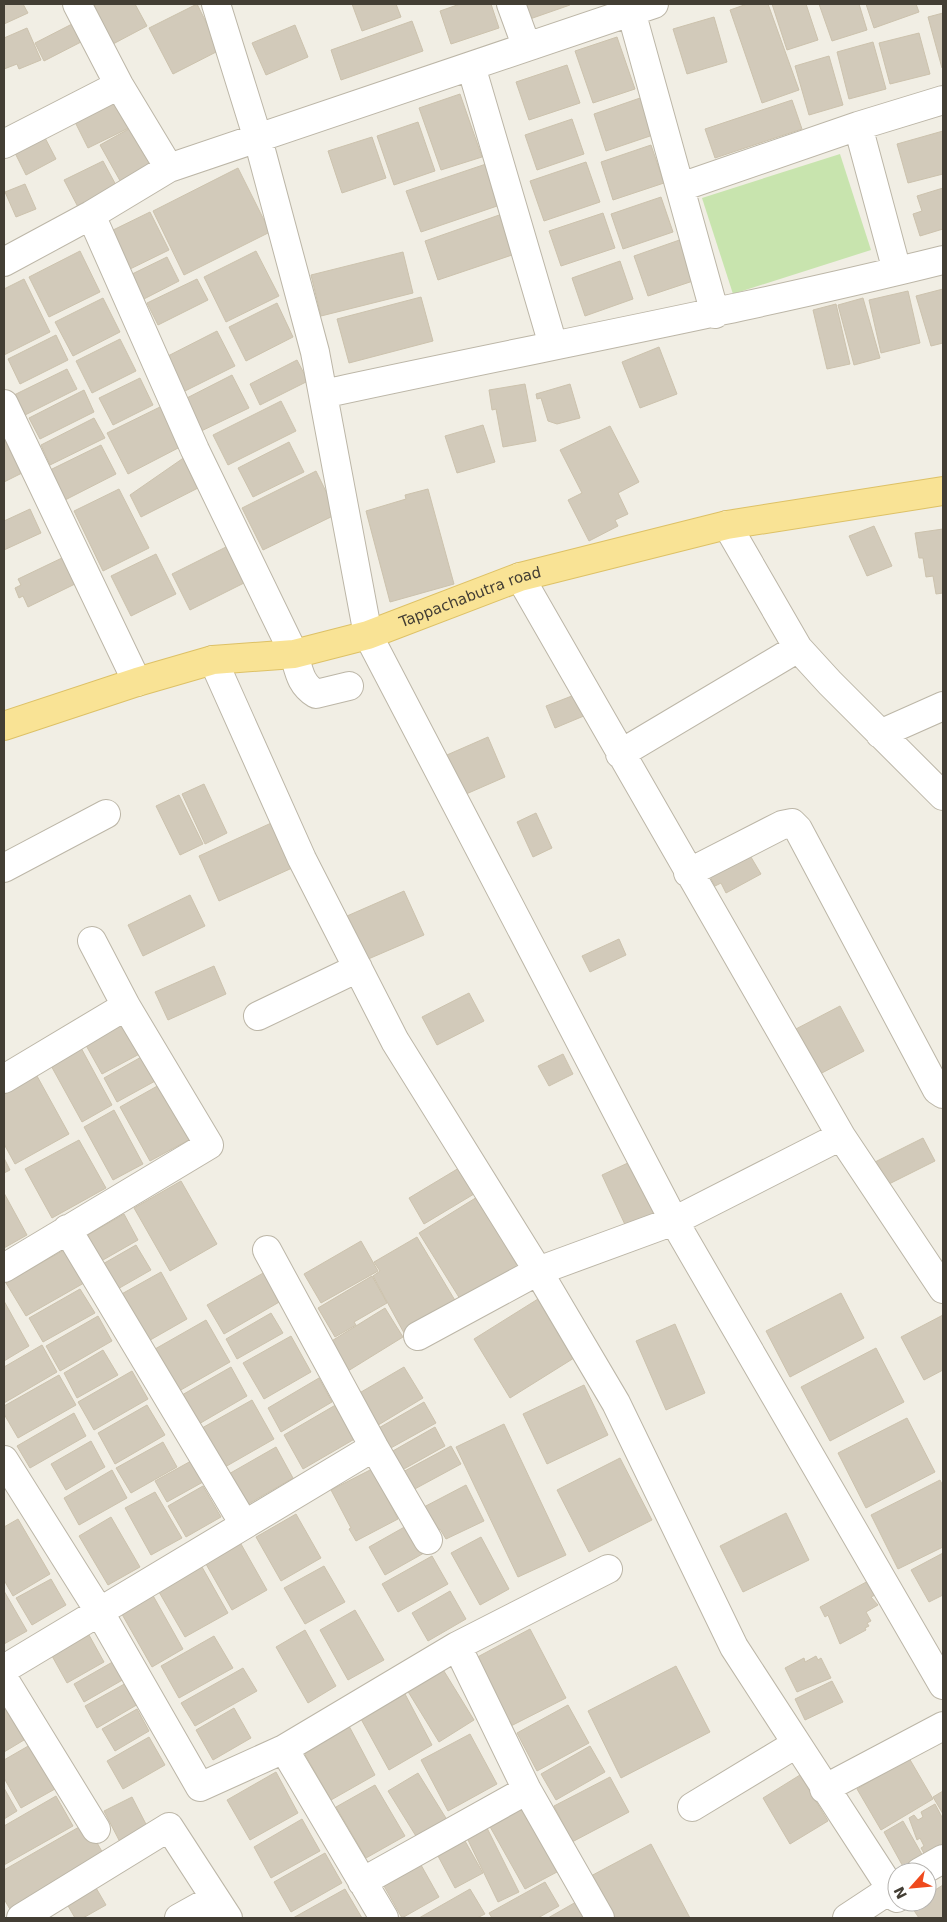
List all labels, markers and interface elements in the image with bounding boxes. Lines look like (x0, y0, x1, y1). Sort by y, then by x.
street label: Tappachabutra road (396, 563, 543, 632)
north arrow (887, 1862, 937, 1912)
text: N (891, 1884, 910, 1902)

